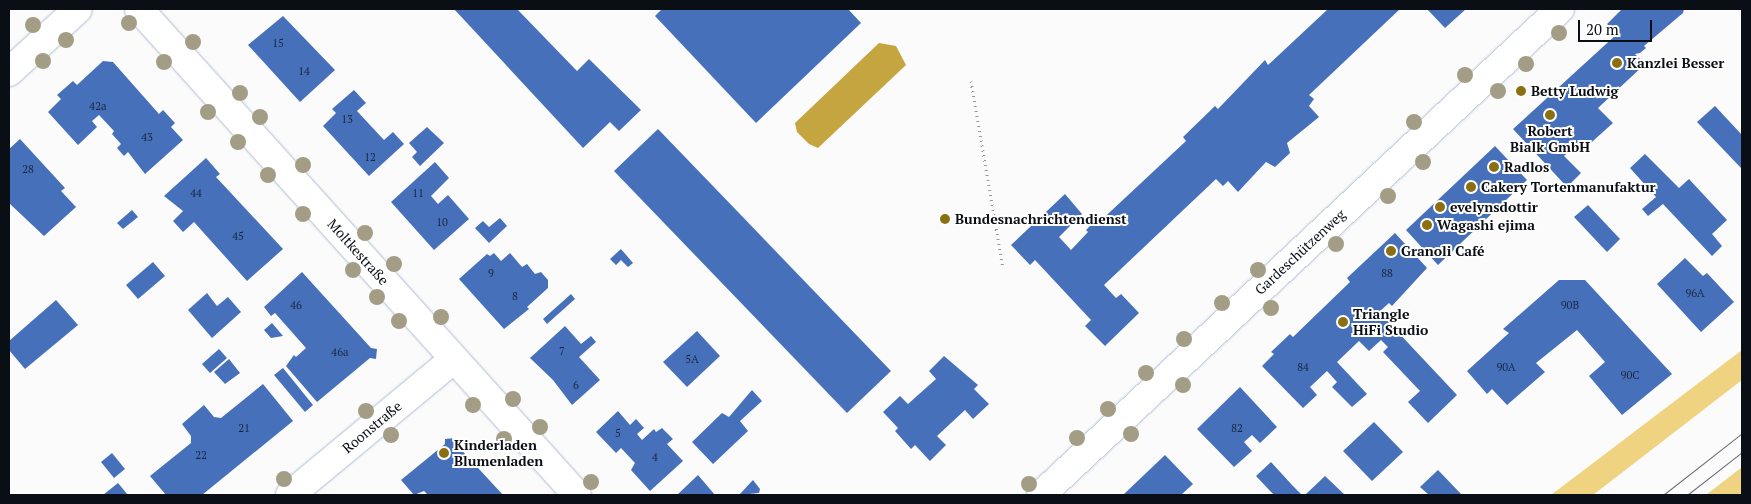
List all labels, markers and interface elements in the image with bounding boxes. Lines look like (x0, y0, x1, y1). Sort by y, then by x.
scale bar (1581, 10, 1655, 42)
text: 20 m (1586, 19, 1619, 39)
house number: 15 (272, 36, 284, 50)
place label: Kanzlei Besser (1627, 55, 1724, 71)
marker: Kanzlei Besser (1611, 57, 1623, 69)
house number: 14 (298, 64, 310, 78)
place label: Betty Ludwig (1531, 83, 1619, 99)
marker: Betty Ludwig (1515, 85, 1527, 97)
house number: 42a (89, 99, 107, 113)
marker: Robert Bialk GmbH (1544, 109, 1556, 121)
house number: 13 (341, 112, 353, 126)
place label: Robert Bialk GmbH (1510, 123, 1590, 156)
house number: 43 (141, 130, 153, 144)
house number: 12 (364, 150, 376, 164)
place label: Radlos (1504, 159, 1549, 175)
marker: Radlos (1488, 161, 1500, 173)
house number: 28 (22, 162, 34, 176)
place label: Cakery Tortenmanufaktur (1481, 179, 1656, 195)
marker: Cakery Tortenmanufaktur (1465, 181, 1477, 193)
house number: 44 (190, 186, 202, 200)
house number: 11 (412, 186, 424, 200)
place label: evelynsdottir (1450, 199, 1538, 215)
marker: evelynsdottir (1434, 201, 1446, 213)
street label: Gardeschützenweg (1251, 206, 1349, 298)
place label: Bundesnachrichtendienst (955, 211, 1127, 227)
marker: Bundesnachrichtendienst (939, 213, 951, 225)
house number: 10 (436, 215, 448, 229)
street label: Moltkestraße (324, 216, 392, 288)
place label: Wagashi ejima (1437, 217, 1535, 233)
marker: Wagashi ejima (1421, 219, 1433, 231)
house number: 45 (232, 229, 244, 243)
place label: Granoli Café (1401, 243, 1485, 259)
marker: Granoli Café (1385, 245, 1397, 257)
house number: 9 (488, 266, 494, 280)
house number: 88 (1381, 266, 1393, 280)
house number: 96A (1685, 286, 1705, 300)
house number: 8 (512, 289, 518, 303)
house number: 46 (290, 298, 302, 312)
house number: 90B (1561, 298, 1579, 312)
place label: Triangle HiFi Studio (1353, 306, 1428, 338)
marker: Triangle HiFi Studio (1337, 316, 1349, 328)
house number: 7 (559, 344, 565, 358)
house number: 46a (331, 345, 349, 359)
house number: 5A (685, 352, 699, 366)
house number: 84 (1297, 360, 1309, 374)
house number: 90A (1496, 360, 1516, 374)
house number: 90C (1621, 368, 1639, 382)
house number: 6 (573, 378, 579, 392)
street label: Roonstraße (339, 397, 405, 457)
house number: 21 (238, 421, 250, 435)
house number: 82 (1231, 421, 1243, 435)
house number: 5 (615, 426, 621, 440)
place label: Kinderladen Blumenladen (454, 437, 543, 470)
marker: Kinderladen Blumenladen (438, 447, 450, 459)
house number: 22 (195, 448, 207, 462)
house number: 4 (652, 450, 658, 464)

